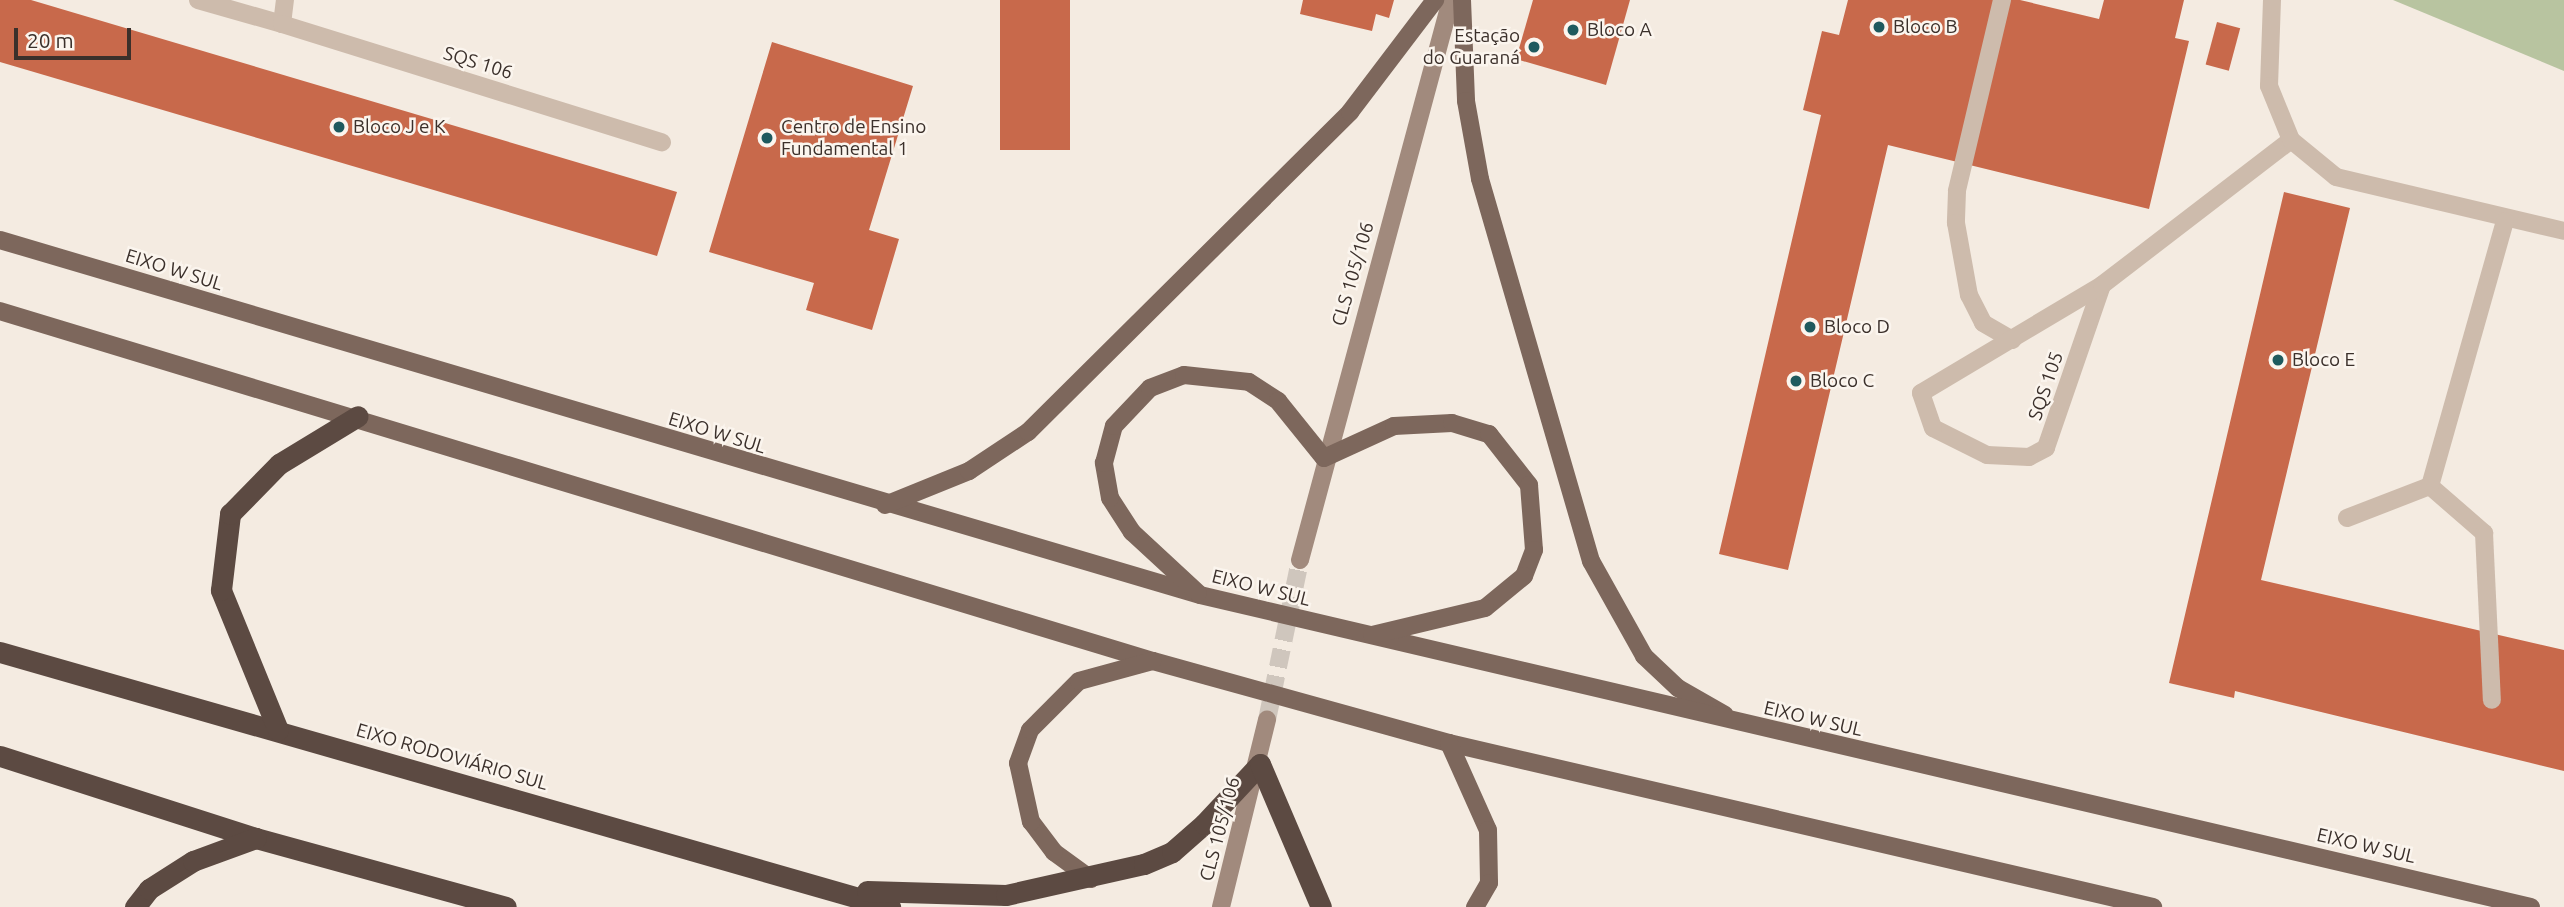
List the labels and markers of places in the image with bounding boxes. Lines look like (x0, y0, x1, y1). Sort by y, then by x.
place label: Bloco B (1893, 16, 1957, 38)
place label: Bloco A (1587, 19, 1652, 41)
marker: Bloco B (1871, 19, 1887, 35)
marker: Bloco A (1565, 22, 1581, 38)
place label: Estação do Guaraná (1423, 25, 1520, 69)
marker: Estação do Guaraná (1526, 39, 1542, 55)
place label: Bloco J e K (353, 116, 446, 138)
place label: Centro de Ensino Fundamental 1 (781, 116, 926, 160)
marker: Bloco J e K (331, 119, 347, 135)
marker: Centro de Ensino Fundamental 1 (759, 130, 775, 146)
place label: Bloco D (1824, 316, 1890, 338)
marker: Bloco D (1802, 319, 1818, 335)
place label: Bloco E (2292, 349, 2355, 371)
marker: Bloco E (2270, 352, 2286, 368)
place label: Bloco C (1810, 370, 1874, 392)
marker: Bloco C (1788, 373, 1804, 389)

